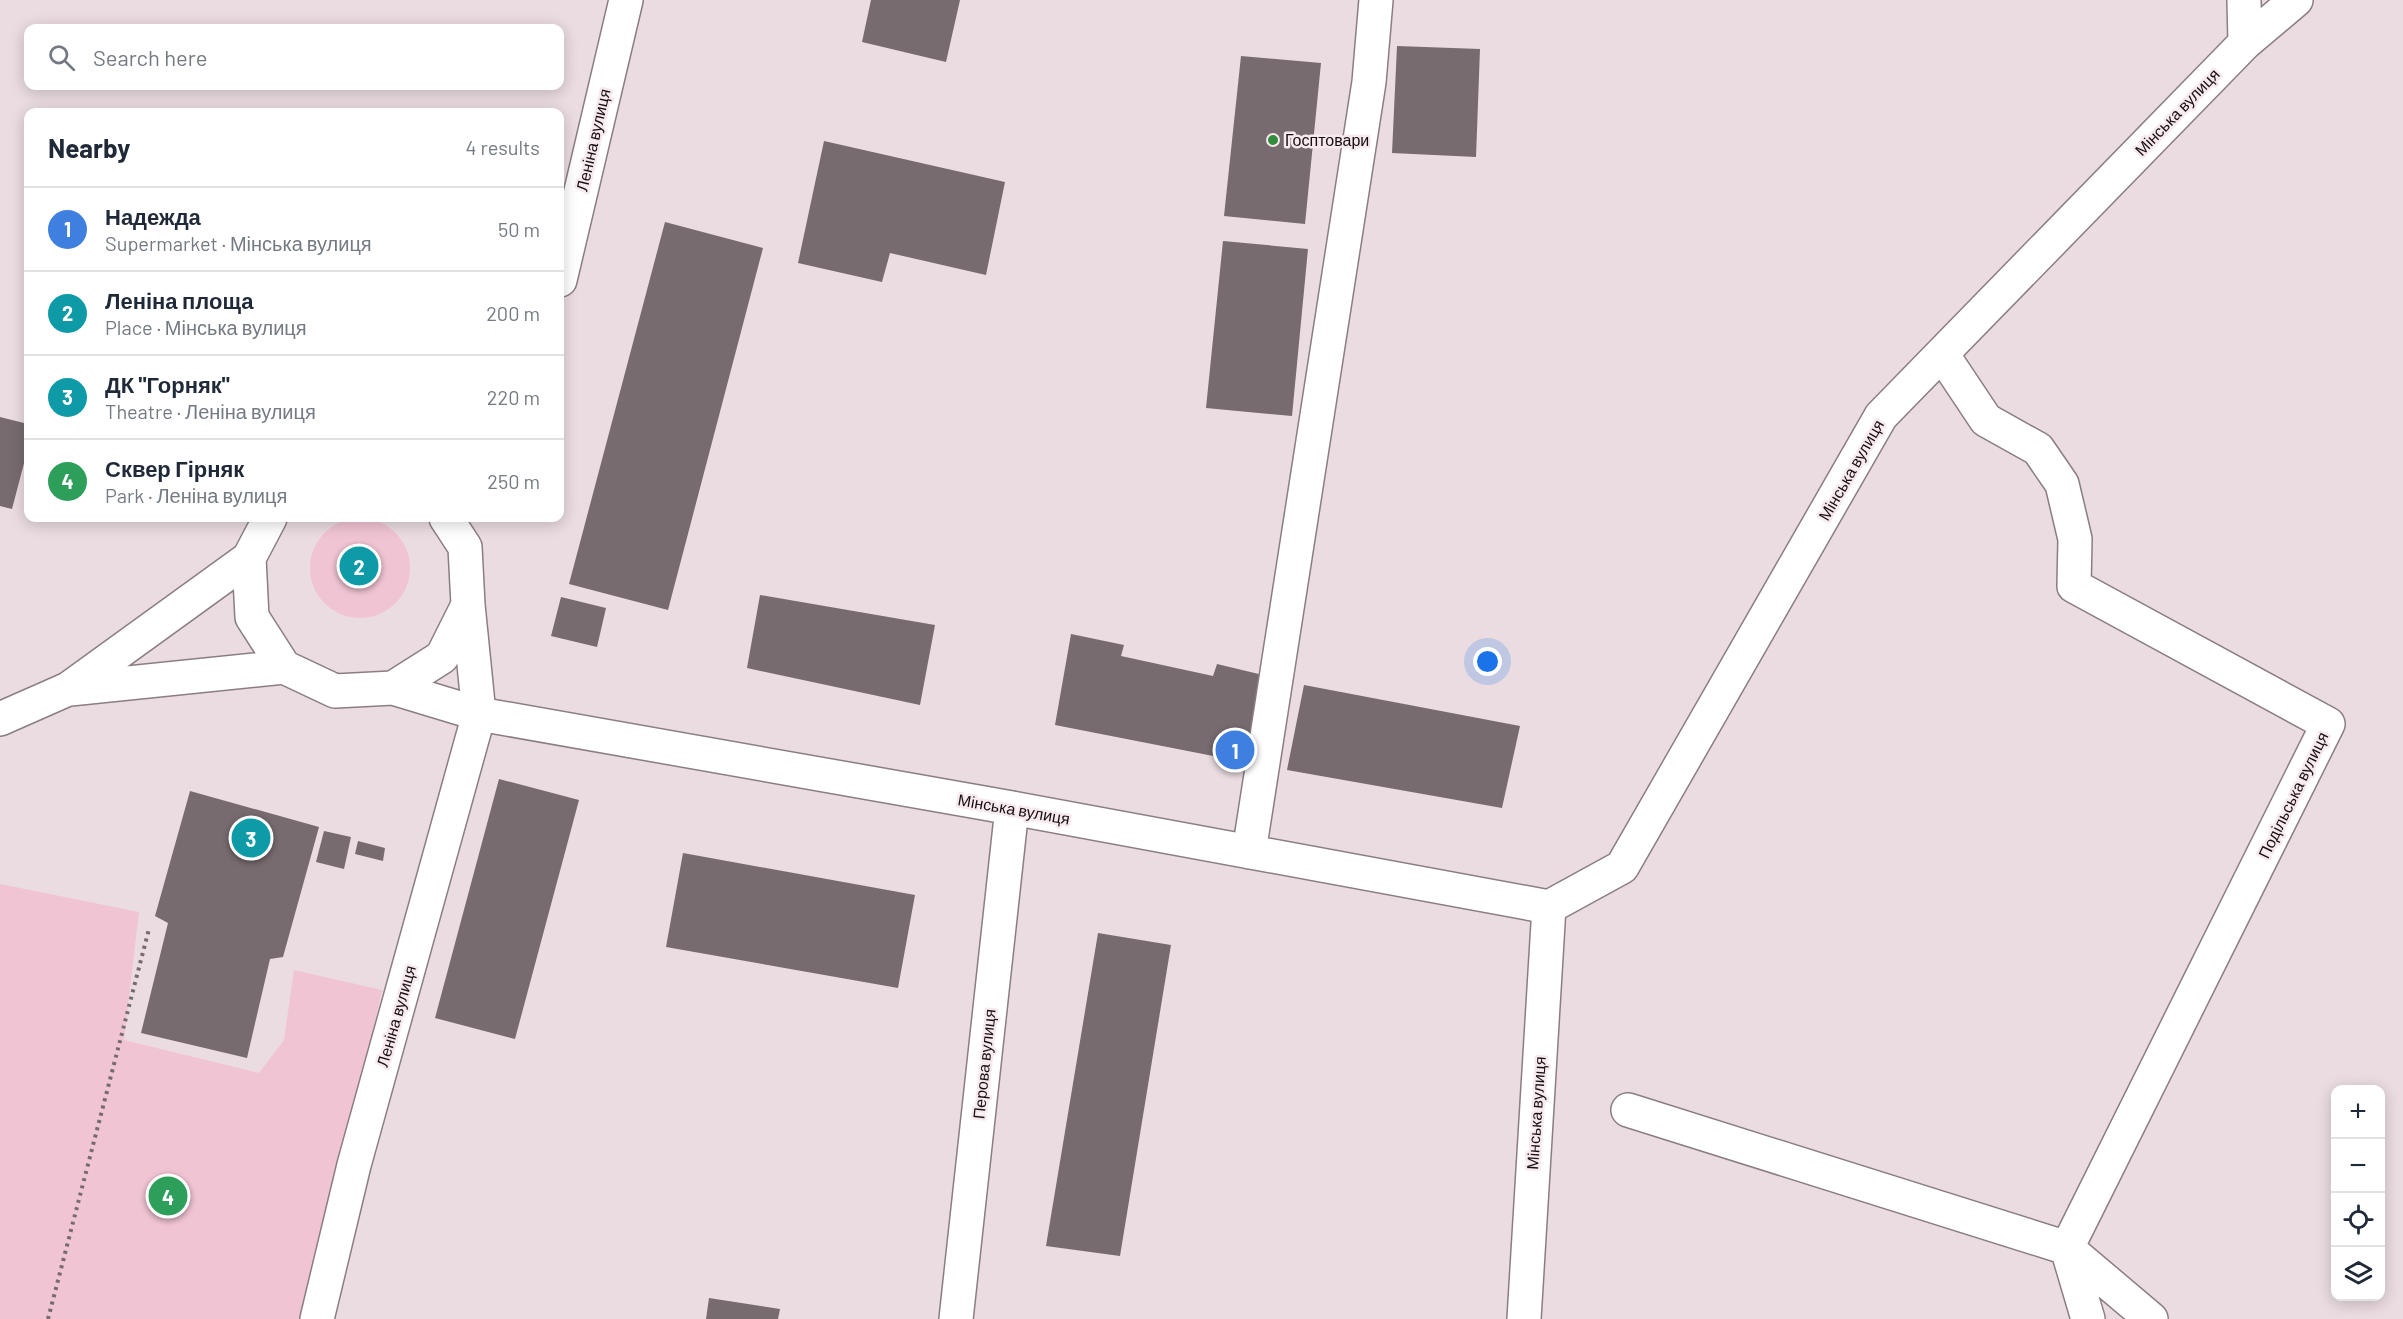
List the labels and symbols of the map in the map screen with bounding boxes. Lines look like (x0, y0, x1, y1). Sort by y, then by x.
street label: Мінська вулиця (2130, 64, 2223, 159)
street label: Леніна вулиця (571, 87, 614, 193)
place label: Госптовари (1285, 130, 1369, 149)
marker: Госптовари (1266, 133, 1280, 147)
street label: Мінська вулиця (1814, 416, 1887, 524)
pin: 2 (340, 544, 378, 588)
your location (1473, 647, 1502, 676)
pin: 1 (1216, 728, 1254, 772)
street label: Подільська вулиця (2254, 728, 2331, 861)
street label: Мінська вулиця (957, 789, 1072, 828)
pin: 3 (232, 816, 270, 860)
street label: Леніна вулиця (372, 963, 419, 1069)
street label: Перова вулиця (968, 1008, 999, 1120)
street label: Мінська вулиця (1522, 1056, 1549, 1170)
pin: 4 (148, 1174, 188, 1218)

